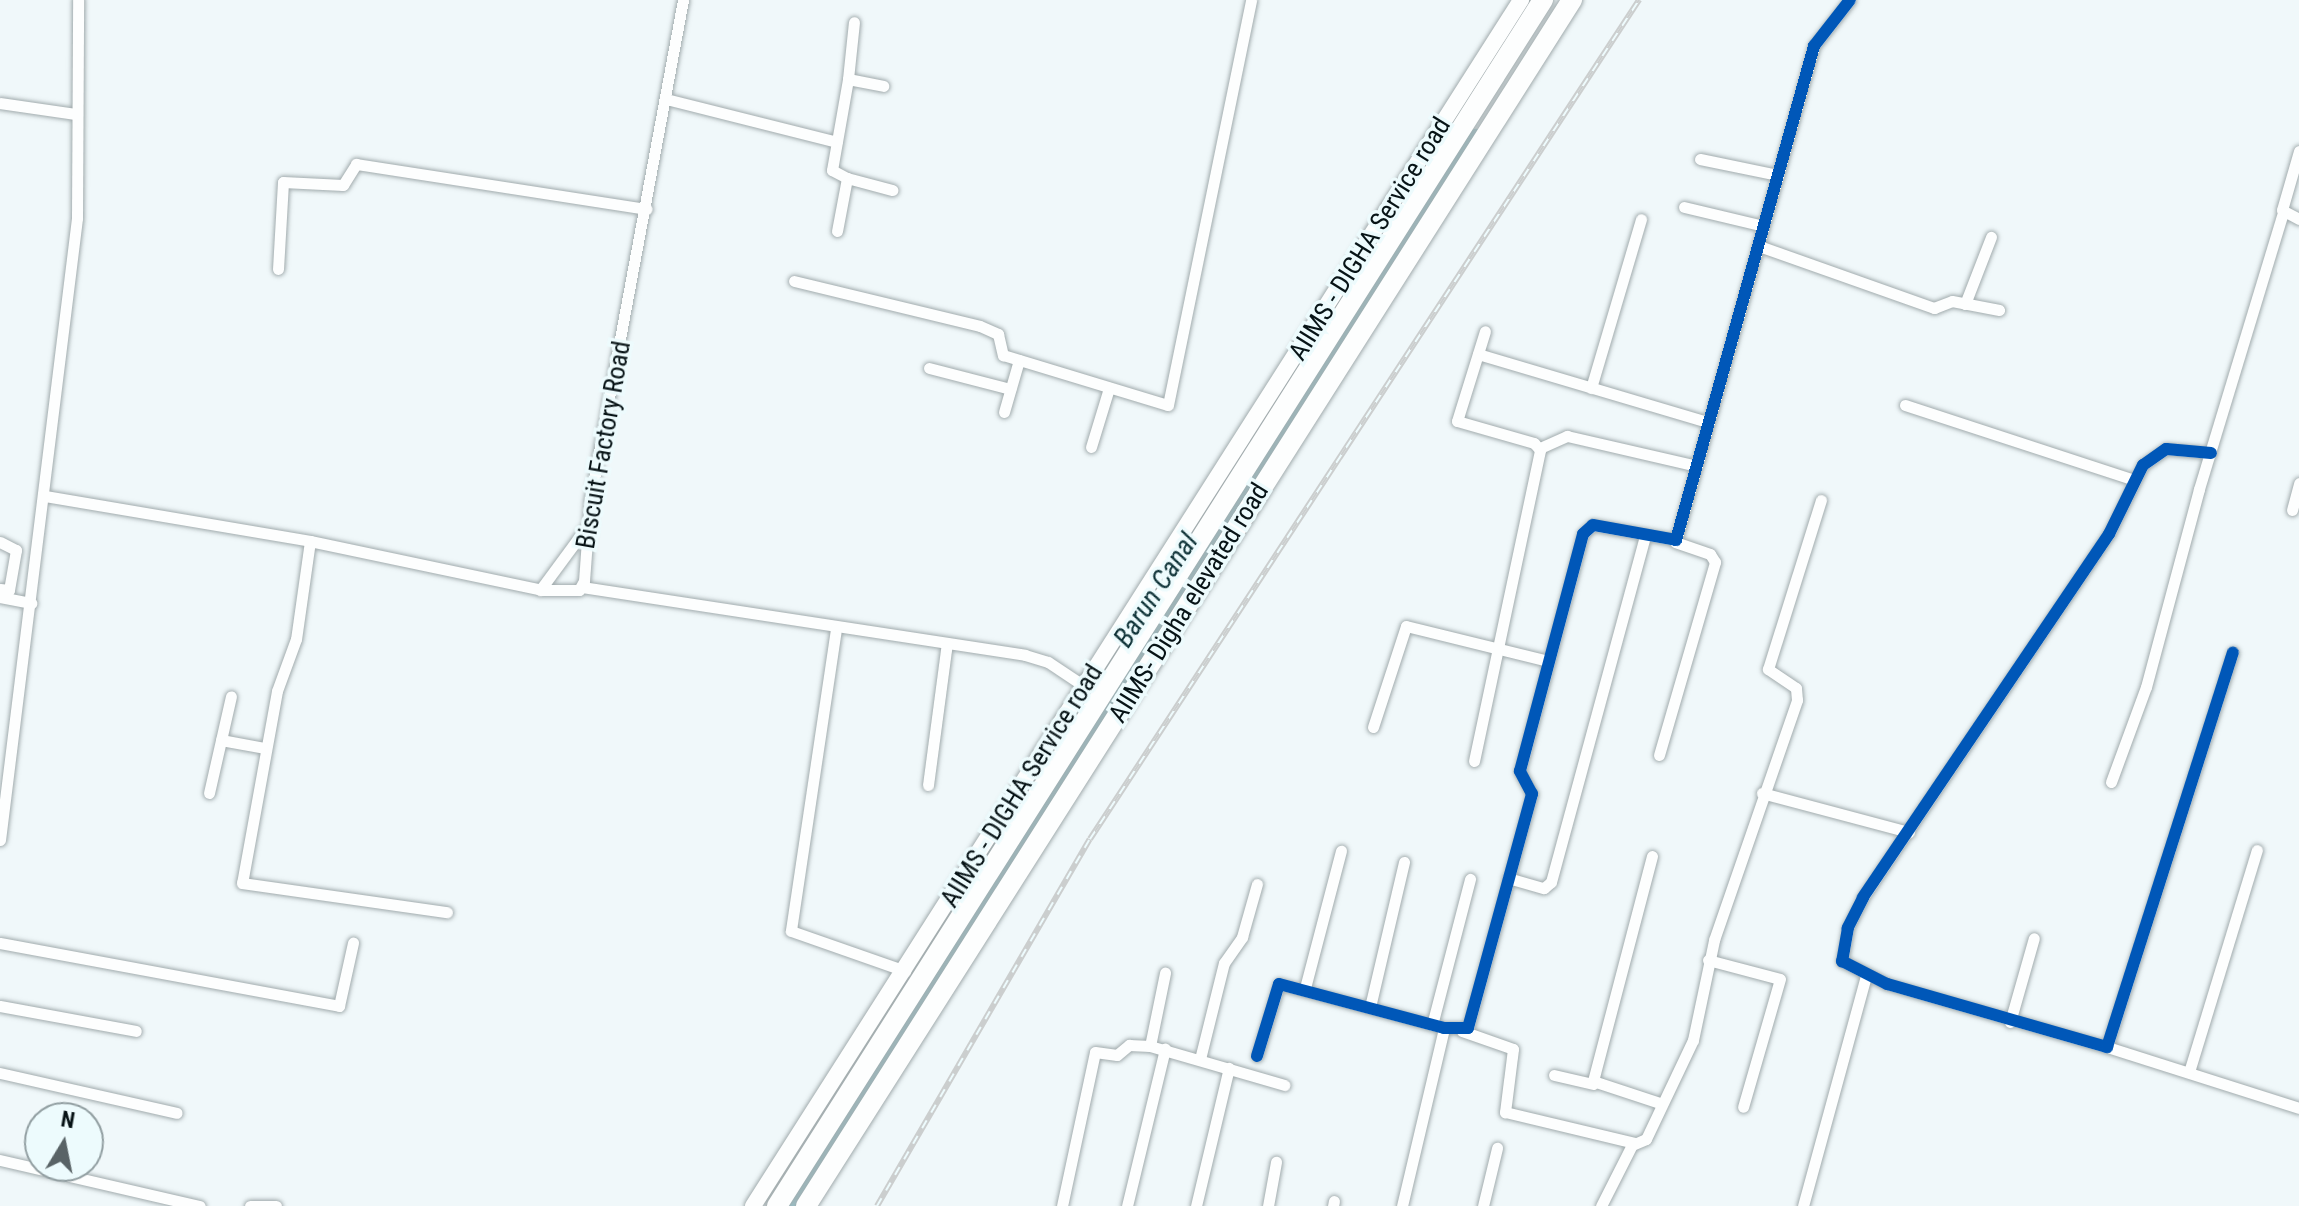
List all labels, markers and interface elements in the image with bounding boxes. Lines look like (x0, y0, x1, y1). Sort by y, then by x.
street label: AIIMS - DIGHA Service road (1282, 112, 1458, 366)
street label: Biscuit Factory Road (570, 339, 638, 551)
street label: AIIMS- Digha elevated road (1103, 477, 1275, 729)
water label: Barun Canal (1107, 527, 1205, 653)
street label: AIIMS - DIGHA Service road (934, 659, 1110, 913)
north arrow (24, 1102, 104, 1182)
text: N (59, 1106, 77, 1133)

